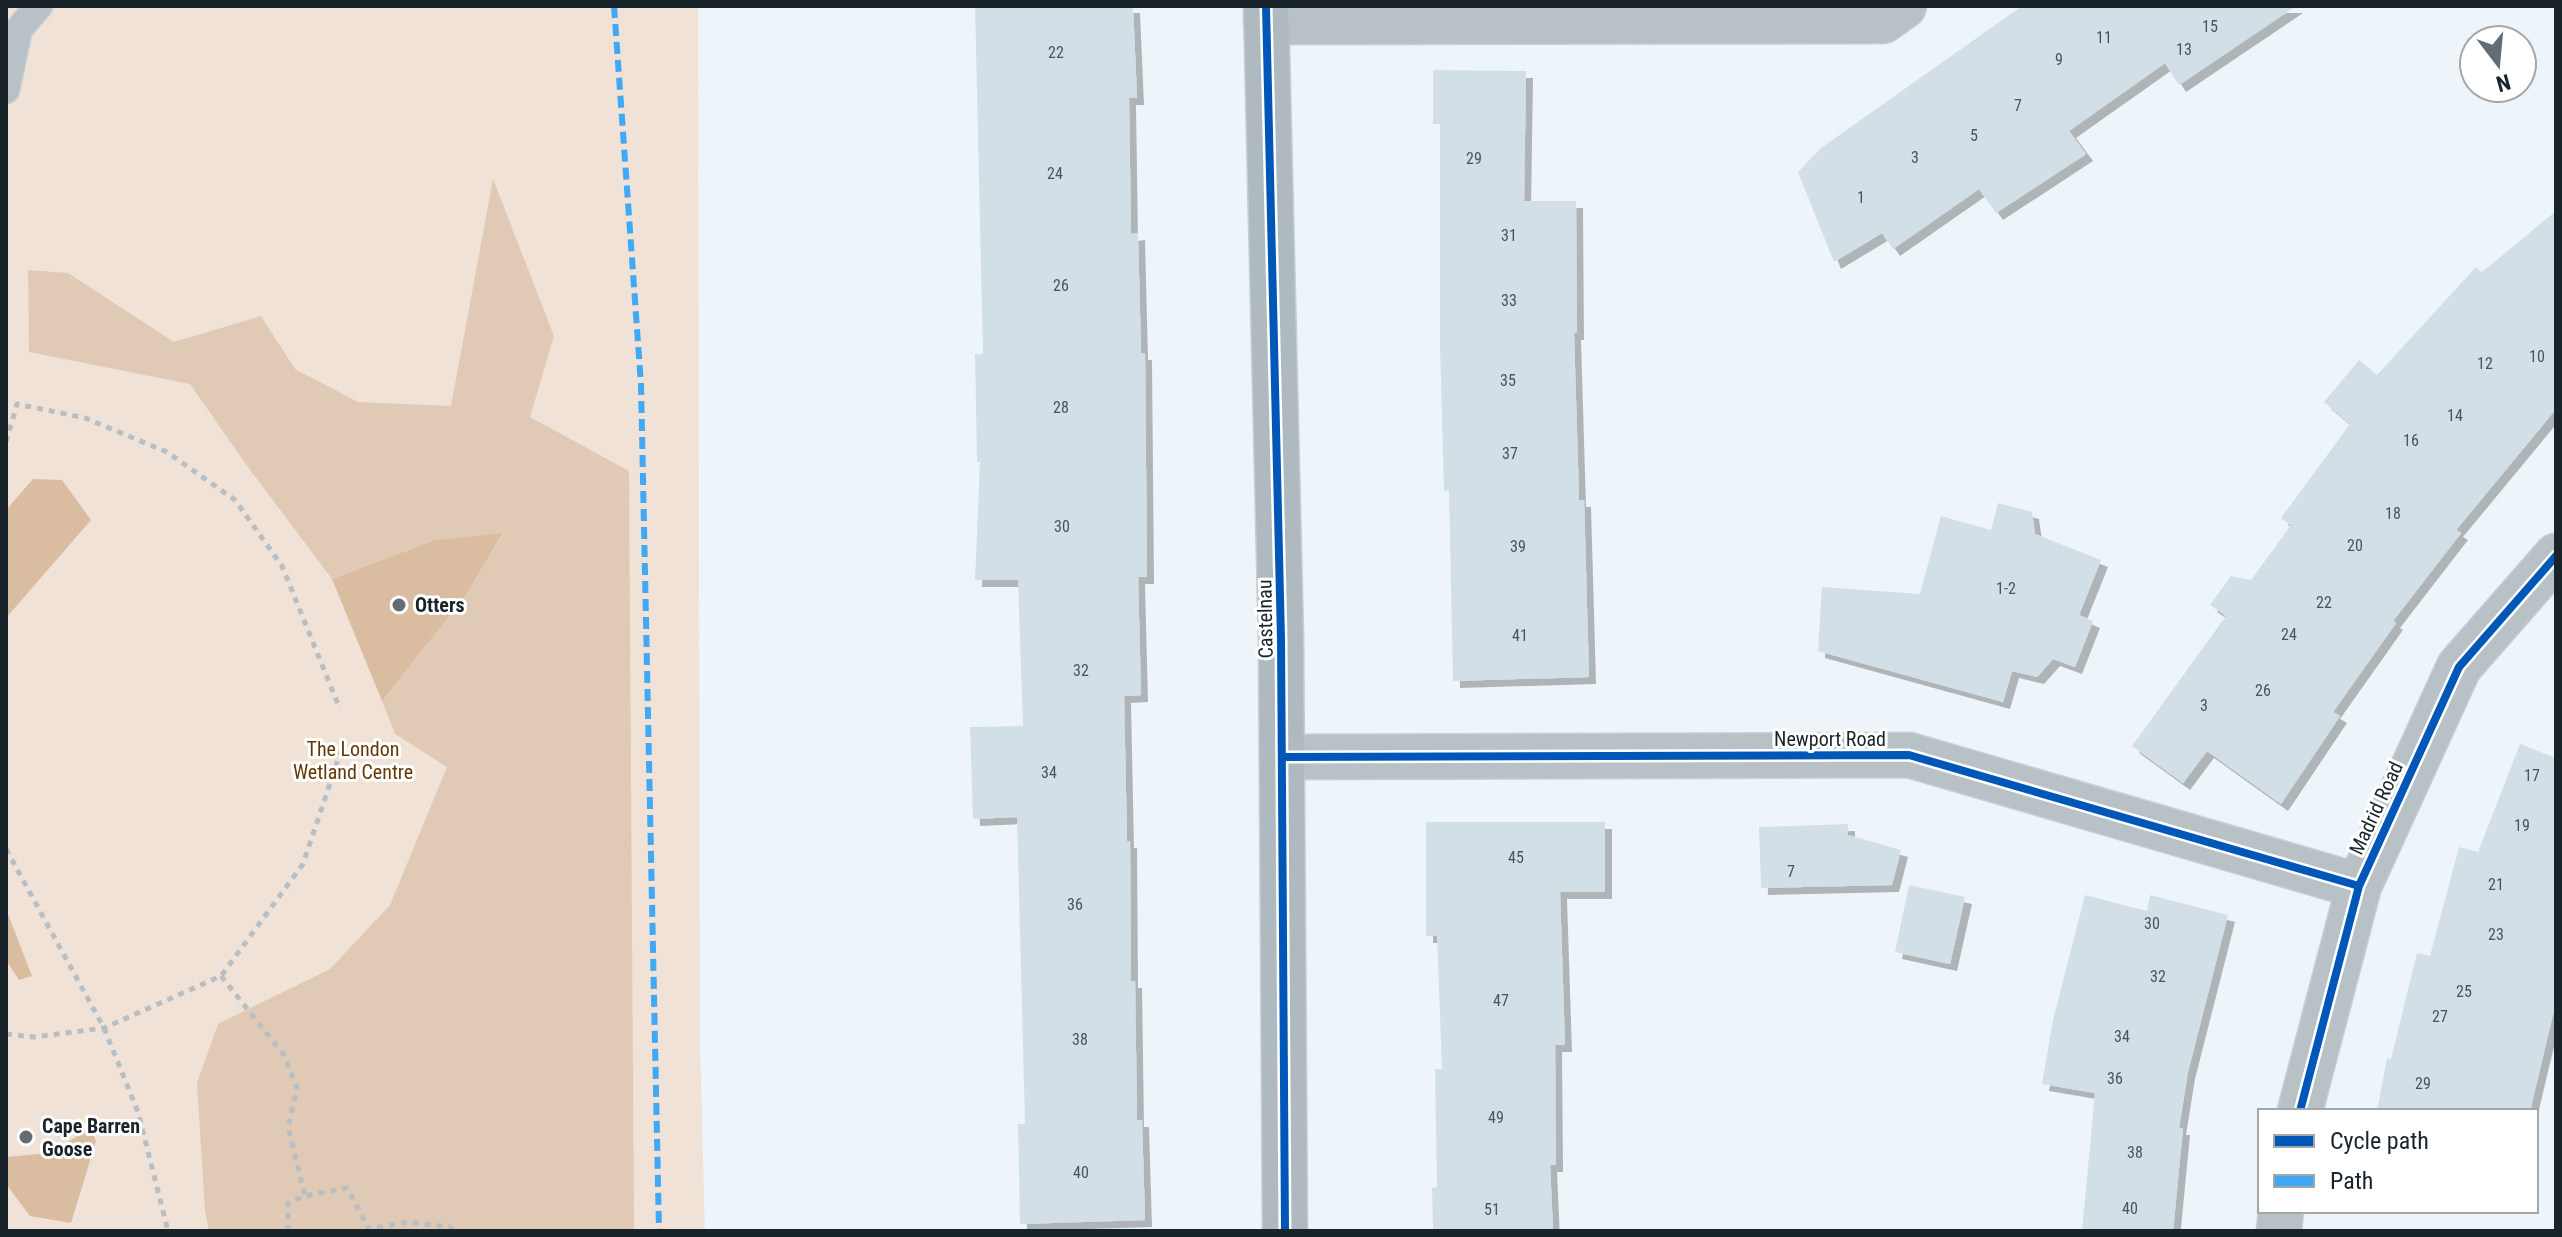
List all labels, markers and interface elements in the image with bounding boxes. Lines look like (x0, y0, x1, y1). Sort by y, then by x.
house number: 15 (2202, 17, 2218, 36)
north arrow (2458, 24, 2538, 104)
house number: 11 (2096, 28, 2112, 47)
house number: 13 (2176, 40, 2192, 59)
house number: 22 (1048, 43, 1064, 62)
house number: 9 (2055, 50, 2063, 69)
text: N (2493, 69, 2513, 97)
house number: 7 (2014, 96, 2022, 115)
house number: 5 (1970, 126, 1978, 145)
house number: 3 (1911, 148, 1919, 167)
house number: 29 (1466, 149, 1482, 168)
house number: 24 (1047, 164, 1063, 183)
house number: 1 (1857, 188, 1865, 207)
house number: 31 (1501, 226, 1517, 245)
house number: 26 (1053, 276, 1069, 295)
house number: 33 (1501, 291, 1517, 310)
house number: 10 (2529, 347, 2545, 366)
house number: 12 (2477, 354, 2493, 373)
house number: 35 (1500, 371, 1516, 390)
house number: 28 (1053, 398, 1069, 417)
house number: 14 (2447, 406, 2463, 425)
house number: 16 (2403, 431, 2419, 450)
house number: 37 (1502, 444, 1518, 463)
house number: 18 (2385, 504, 2401, 523)
house number: 30 (1054, 517, 1070, 536)
house number: 20 (2347, 536, 2363, 555)
house number: 39 (1510, 537, 1526, 556)
street label: Castelnau (1252, 579, 1278, 659)
house number: 1-2 (1996, 579, 2016, 598)
place label: Otters (415, 593, 465, 617)
house number: 22 (2316, 593, 2332, 612)
marker: Otters (390, 596, 408, 614)
house number: 24 (2281, 625, 2297, 644)
house number: 41 (1512, 626, 1528, 645)
house number: 32 (1073, 661, 1089, 680)
house number: 26 (2255, 681, 2271, 700)
house number: 3 (2200, 696, 2208, 715)
street label: Newport Road (1774, 727, 1886, 751)
park label: The London Wetland Centre (293, 737, 413, 784)
street label: Madrid Road (2344, 758, 2408, 858)
house number: 34 (1041, 763, 1057, 782)
house number: 17 (2524, 766, 2540, 785)
house number: 19 (2514, 816, 2530, 835)
house number: 45 (1508, 848, 1524, 867)
house number: 7 (1787, 862, 1795, 881)
house number: 21 (2488, 875, 2504, 894)
house number: 36 (1067, 895, 1083, 914)
house number: 30 (2144, 914, 2160, 933)
house number: 23 (2488, 925, 2504, 944)
house number: 32 (2150, 967, 2166, 986)
house number: 25 (2456, 982, 2472, 1001)
house number: 47 (1493, 991, 1509, 1010)
house number: 27 (2432, 1007, 2448, 1026)
house number: 34 (2114, 1027, 2130, 1046)
house number: 38 (1072, 1030, 1088, 1049)
house number: 36 (2107, 1069, 2123, 1088)
house number: 29 (2415, 1074, 2431, 1093)
house number: 49 (1488, 1108, 1504, 1127)
legend (2258, 1109, 2538, 1213)
place label: Cape Barren Goose (42, 1114, 140, 1161)
text: Cycle path (2330, 1127, 2429, 1155)
marker: Cape Barren Goose (17, 1128, 35, 1146)
house number: 38 (2127, 1143, 2143, 1162)
house number: 40 (1073, 1163, 1089, 1182)
text: Path (2330, 1167, 2373, 1195)
house number: 40 (2122, 1199, 2138, 1218)
house number: 51 (1484, 1200, 1500, 1219)

